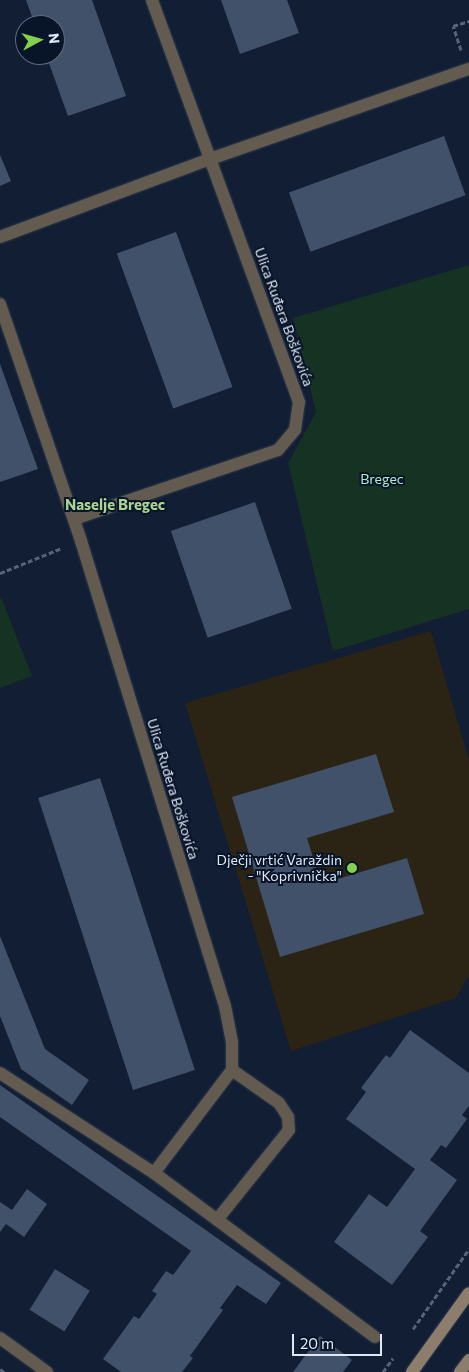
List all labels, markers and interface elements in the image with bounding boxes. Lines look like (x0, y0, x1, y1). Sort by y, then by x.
north arrow (15, 15, 65, 65)
text: N (45, 32, 63, 45)
street label: Ulica Ruđera Boškovića (251, 245, 317, 389)
park label: Bregec (360, 471, 404, 487)
district label: Naselje Bregec (65, 496, 165, 514)
street label: Ulica Ruđera Boškovića (144, 717, 202, 861)
place label: Dječji vrtić Varaždin - "Koprivnička" (217, 852, 342, 884)
marker: Dječji vrtić Varaždin - "Koprivnička" (346, 862, 358, 874)
scale bar (294, 1324, 384, 1356)
text: 20 m (300, 1334, 334, 1352)

